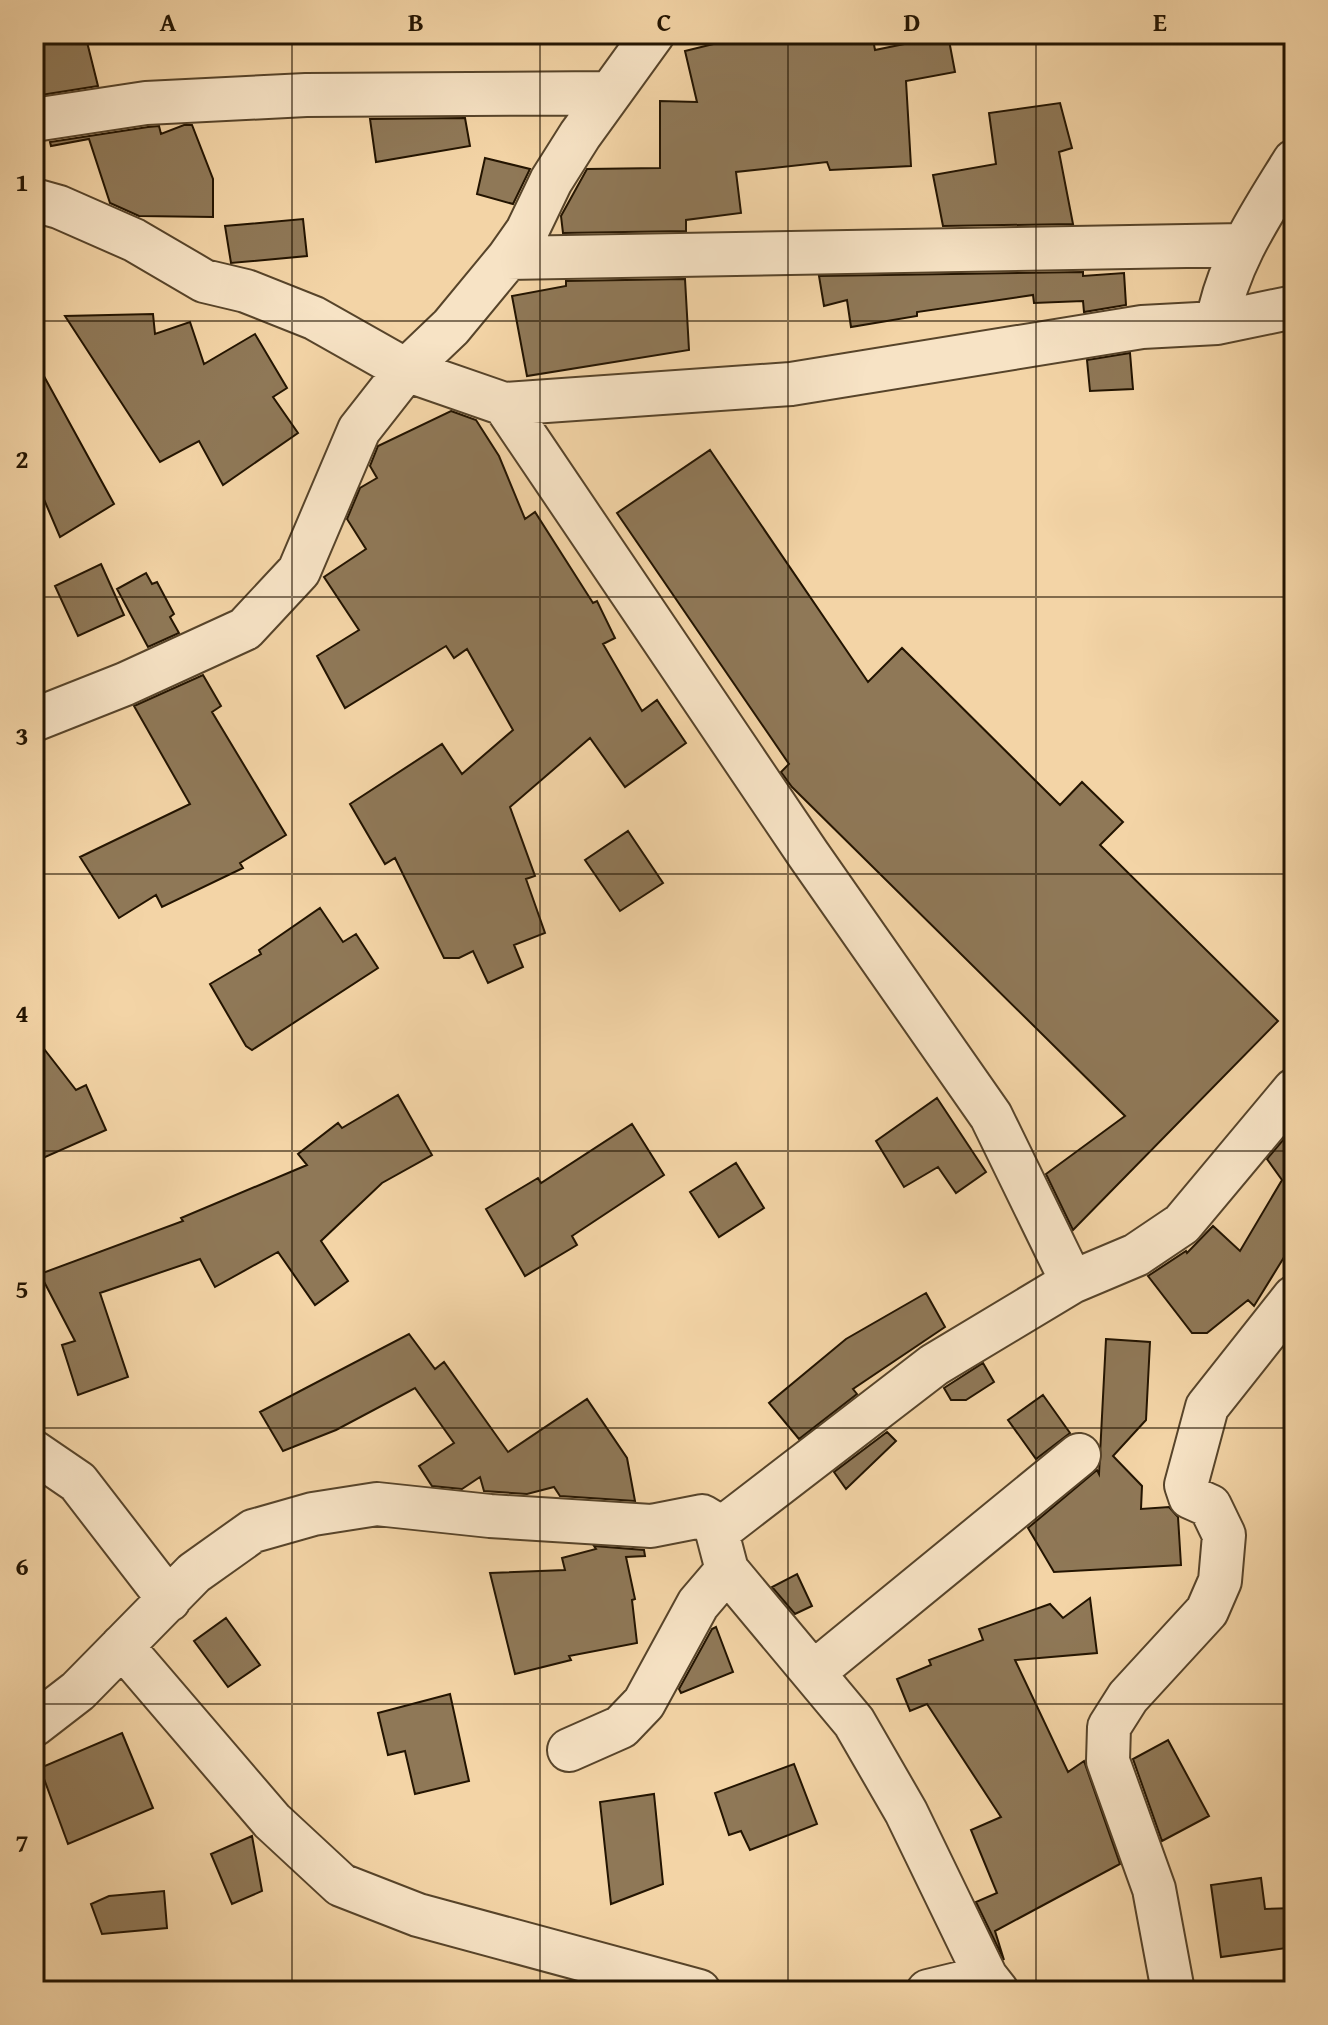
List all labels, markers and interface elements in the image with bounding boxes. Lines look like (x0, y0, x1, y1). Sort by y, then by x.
text: A (160, 2, 177, 41)
text: B (408, 2, 424, 41)
text: C (657, 2, 671, 41)
text: D (904, 2, 920, 41)
text: E (1153, 2, 1167, 41)
text: 1 (15, 162, 29, 201)
text: 2 (15, 439, 29, 478)
text: 3 (15, 716, 29, 755)
text: 4 (15, 993, 29, 1032)
text: 5 (15, 1269, 29, 1308)
text: 6 (15, 1546, 29, 1585)
text: 7 (15, 1823, 29, 1862)

